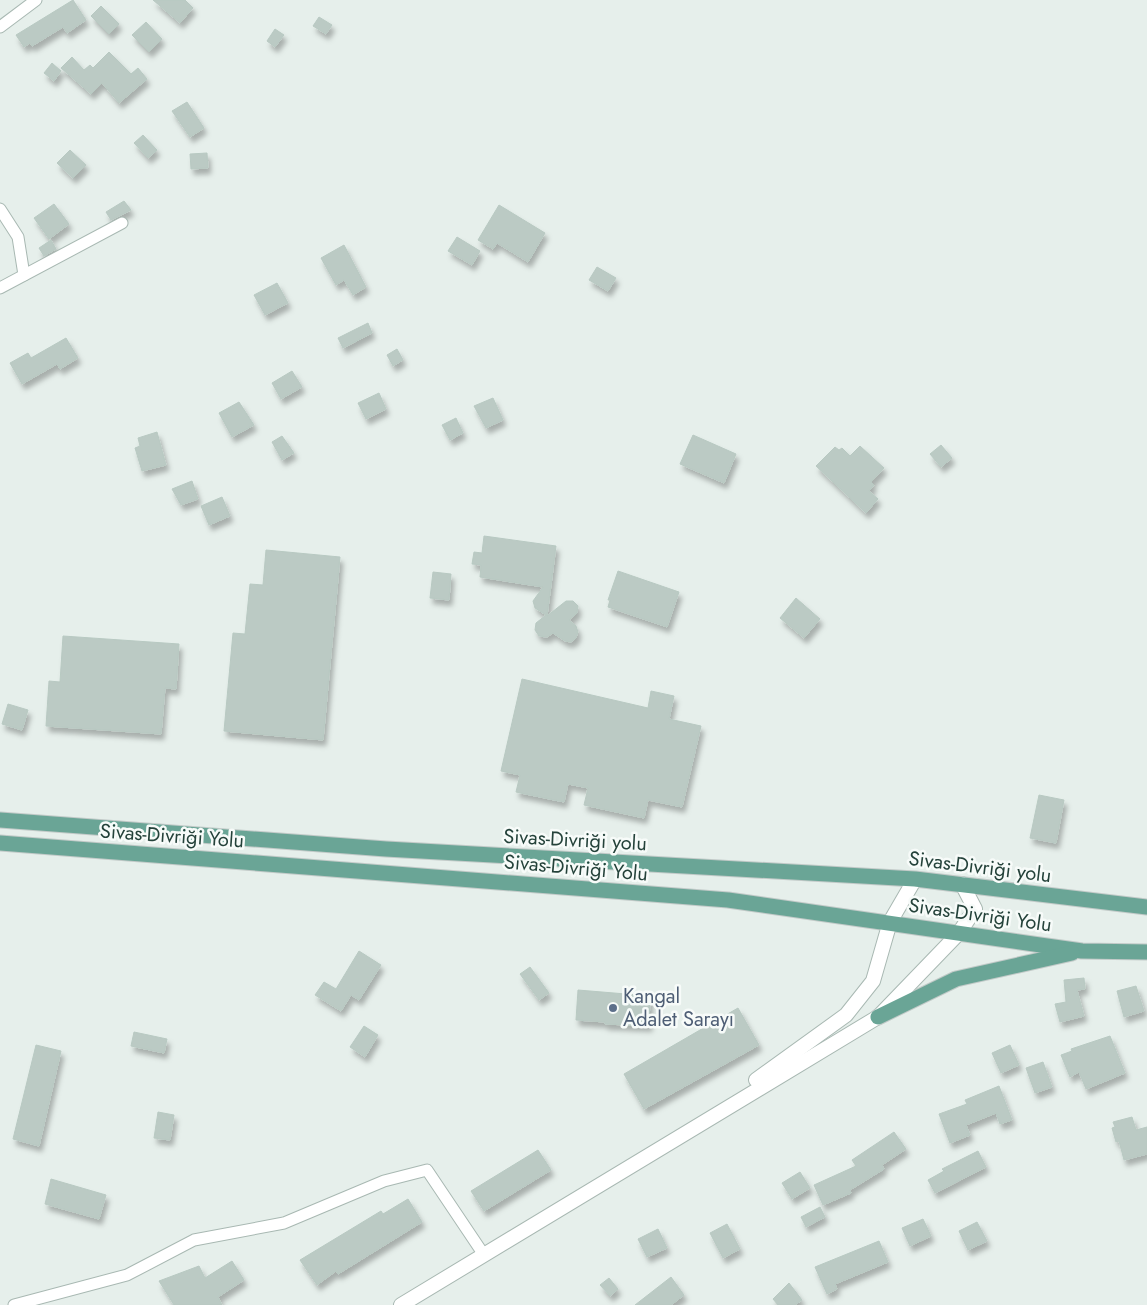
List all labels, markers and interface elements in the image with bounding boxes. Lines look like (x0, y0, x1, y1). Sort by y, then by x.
street label: Sivas-Divriği Yolu (99, 817, 245, 855)
street label: Sivas-Divriği yolu (503, 822, 647, 858)
street label: Sivas-Divriği yolu (907, 844, 1053, 890)
street label: Sivas-Divriği Yolu (503, 847, 649, 889)
street label: Sivas-Divriği Yolu (907, 891, 1053, 939)
place label: Kangal Adalet Sarayı (623, 982, 734, 1034)
marker: Kangal Adalet Sarayı (607, 1002, 619, 1014)

